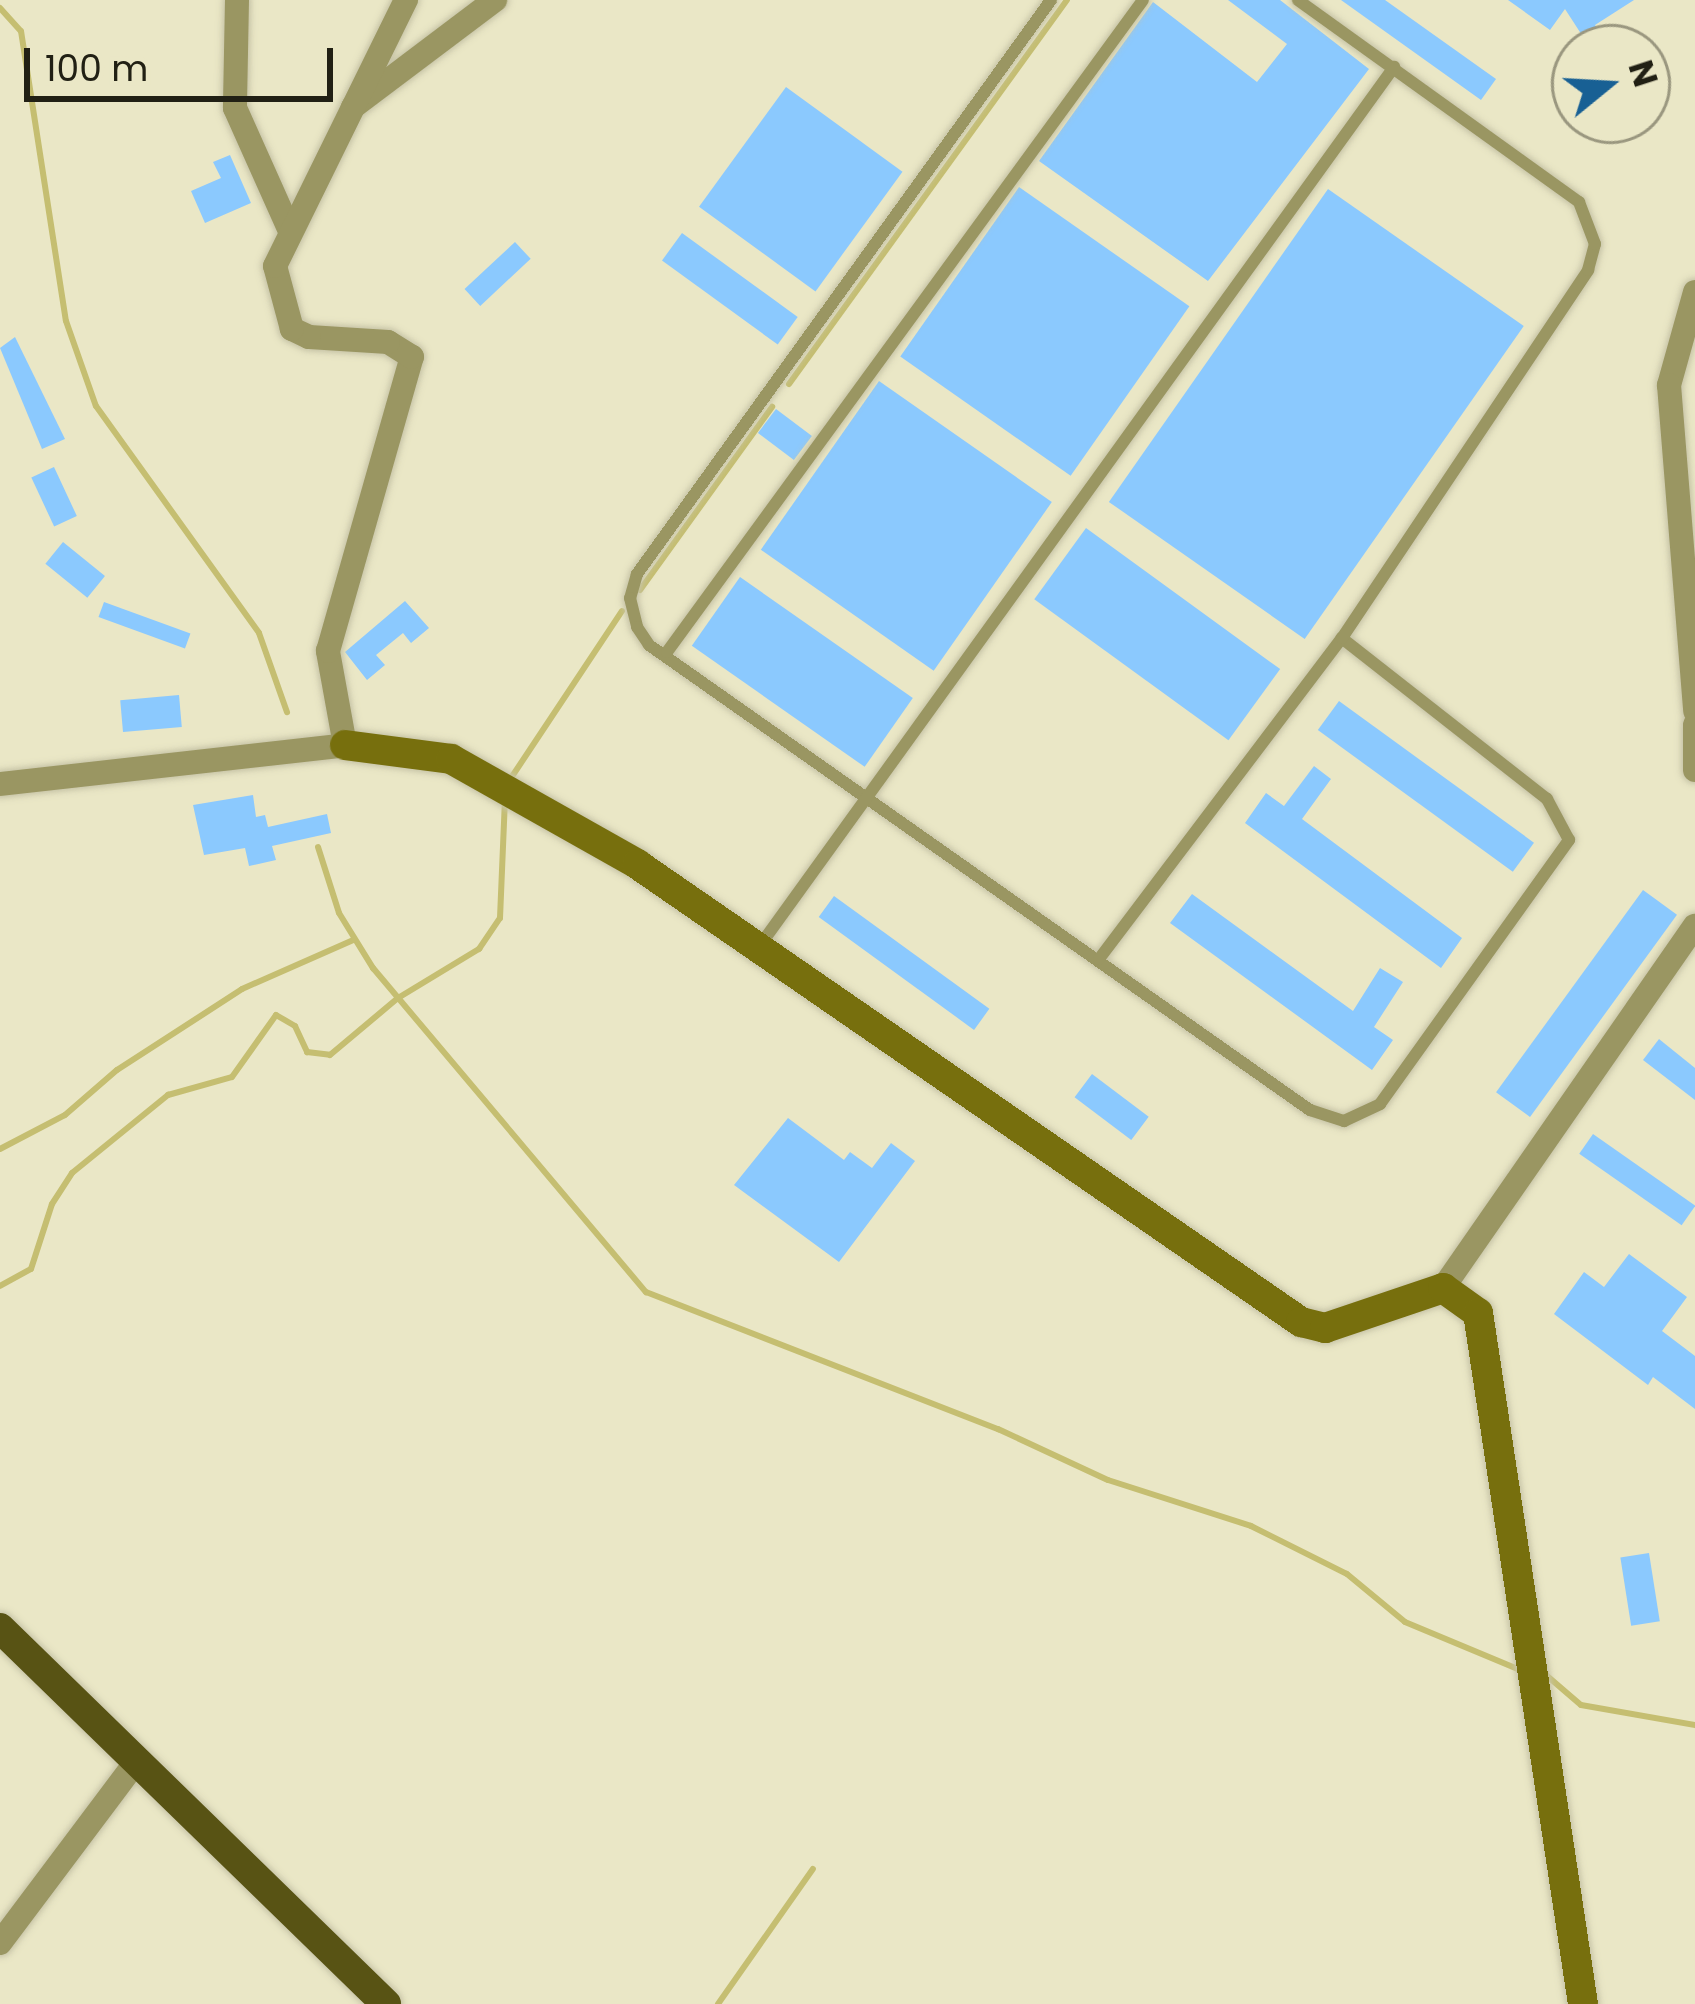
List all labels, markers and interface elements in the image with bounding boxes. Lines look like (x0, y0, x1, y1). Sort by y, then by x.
scale bar (30, 24, 339, 98)
north arrow (1551, 24, 1671, 144)
text: 100 m (45, 43, 148, 94)
text: N (1617, 55, 1669, 93)

